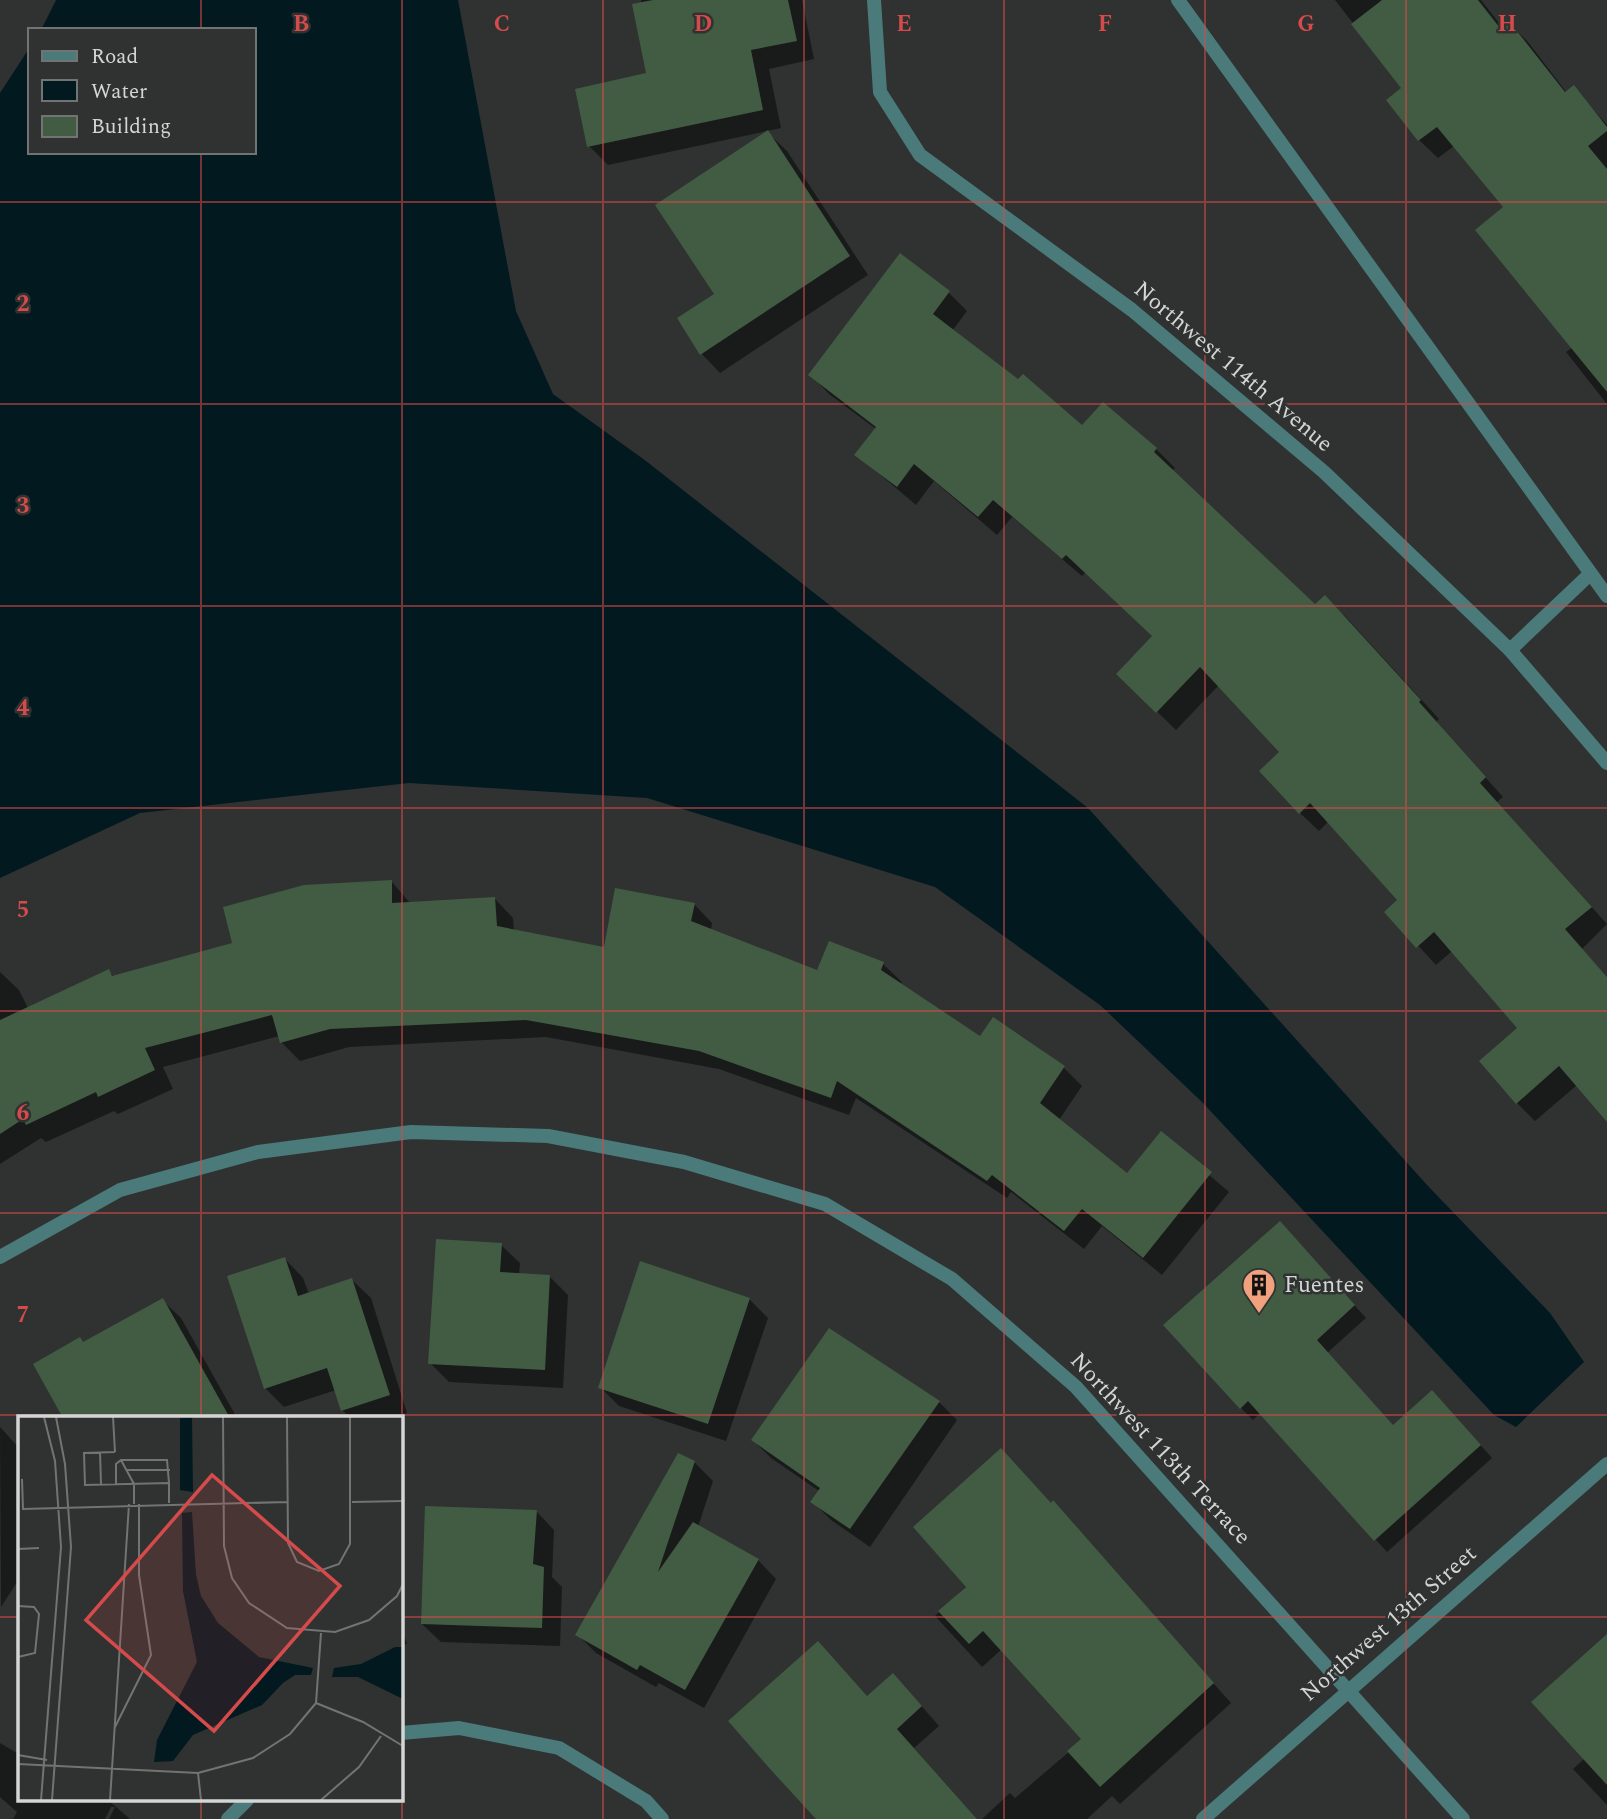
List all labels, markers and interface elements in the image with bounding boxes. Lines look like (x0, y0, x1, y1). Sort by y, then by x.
text: B (293, 7, 309, 42)
text: C (494, 7, 510, 42)
text: D (694, 7, 712, 42)
text: E (896, 7, 912, 42)
text: F (1098, 7, 1112, 42)
text: G (1297, 7, 1315, 42)
text: H (1497, 7, 1517, 42)
legend (28, 28, 256, 154)
text: Road (91, 41, 138, 73)
text: Water (91, 76, 147, 108)
text: Building (91, 111, 171, 143)
street label: Northwest 114th Avenue (1126, 273, 1340, 461)
text: 2 (17, 287, 30, 322)
text: 3 (17, 489, 30, 524)
text: 4 (17, 691, 30, 726)
text: 5 (17, 893, 29, 928)
text: 6 (17, 1096, 30, 1131)
building icon: Fuentes (1240, 1266, 1278, 1315)
place label: Fuentes (1284, 1268, 1365, 1303)
text: 7 (17, 1298, 29, 1333)
street label: Northwest 113th Terrace (1061, 1345, 1259, 1553)
inset map (18, 1416, 402, 1801)
street label: Northwest 13th Street (1293, 1537, 1485, 1711)

